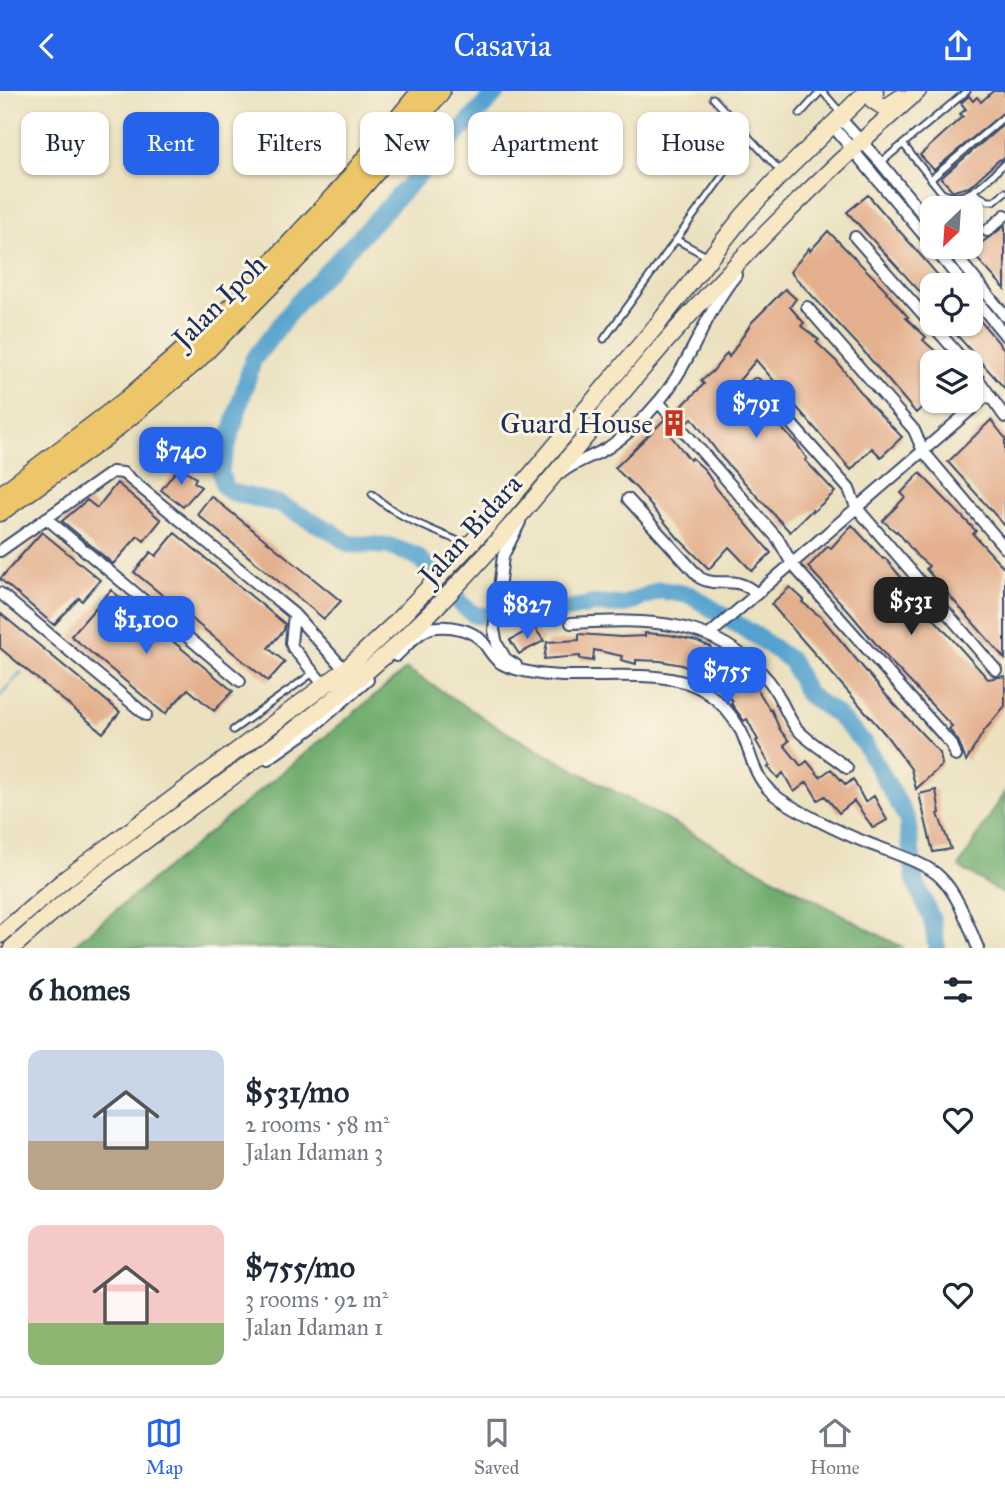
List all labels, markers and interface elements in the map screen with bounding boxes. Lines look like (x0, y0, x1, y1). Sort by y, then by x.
text: Casavia (453, 26, 552, 65)
icon: back (28, 27, 66, 65)
icon: share (939, 27, 977, 65)
chip: Buy (21, 112, 109, 175)
chip: Rent (123, 112, 219, 175)
chip: Filters (233, 112, 346, 175)
chip: New (360, 112, 454, 175)
chip: Apartment (468, 112, 623, 175)
chip: House (637, 112, 749, 175)
north arrow (920, 196, 984, 259)
map controls (920, 196, 983, 413)
street label: Jalan Ipoh (163, 247, 274, 358)
button: locate (920, 273, 983, 336)
button: layers (920, 350, 983, 413)
pin: $791 (715, 381, 797, 440)
text: $791 (732, 389, 780, 417)
place label: Guard House (500, 406, 653, 441)
building icon: Guard House (659, 408, 689, 438)
pin: $740 (140, 427, 222, 487)
text: $740 (155, 436, 207, 464)
street label: Jalan Bidara (409, 467, 529, 594)
pin: $531 (870, 577, 952, 637)
pin: $827 (486, 581, 568, 641)
text: $531 (890, 586, 932, 614)
text: $827 (502, 590, 552, 618)
pin: $1,100 (89, 596, 203, 656)
text: $1,100 (114, 605, 178, 633)
pin: $755 (686, 647, 768, 707)
text: $755 (703, 656, 751, 684)
icon: filters (939, 971, 977, 1009)
text: 6 homes (28, 972, 130, 1008)
text: $531/mo (245, 1074, 349, 1110)
icon: home (84, 1078, 168, 1162)
icon: heart (939, 1101, 977, 1139)
text: 2 rooms · 58 m² (245, 1110, 390, 1138)
text: Jalan Idaman 3 (245, 1138, 383, 1166)
text: $755/mo (245, 1249, 355, 1285)
icon: home (84, 1253, 168, 1337)
icon: heart (939, 1276, 977, 1314)
text: 3 rooms · 92 m² (245, 1285, 388, 1313)
text: Jalan Idaman 1 (245, 1313, 383, 1341)
tab: Map (145, 1414, 183, 1479)
tab: Saved (474, 1414, 519, 1479)
tab: Home (810, 1414, 860, 1479)

